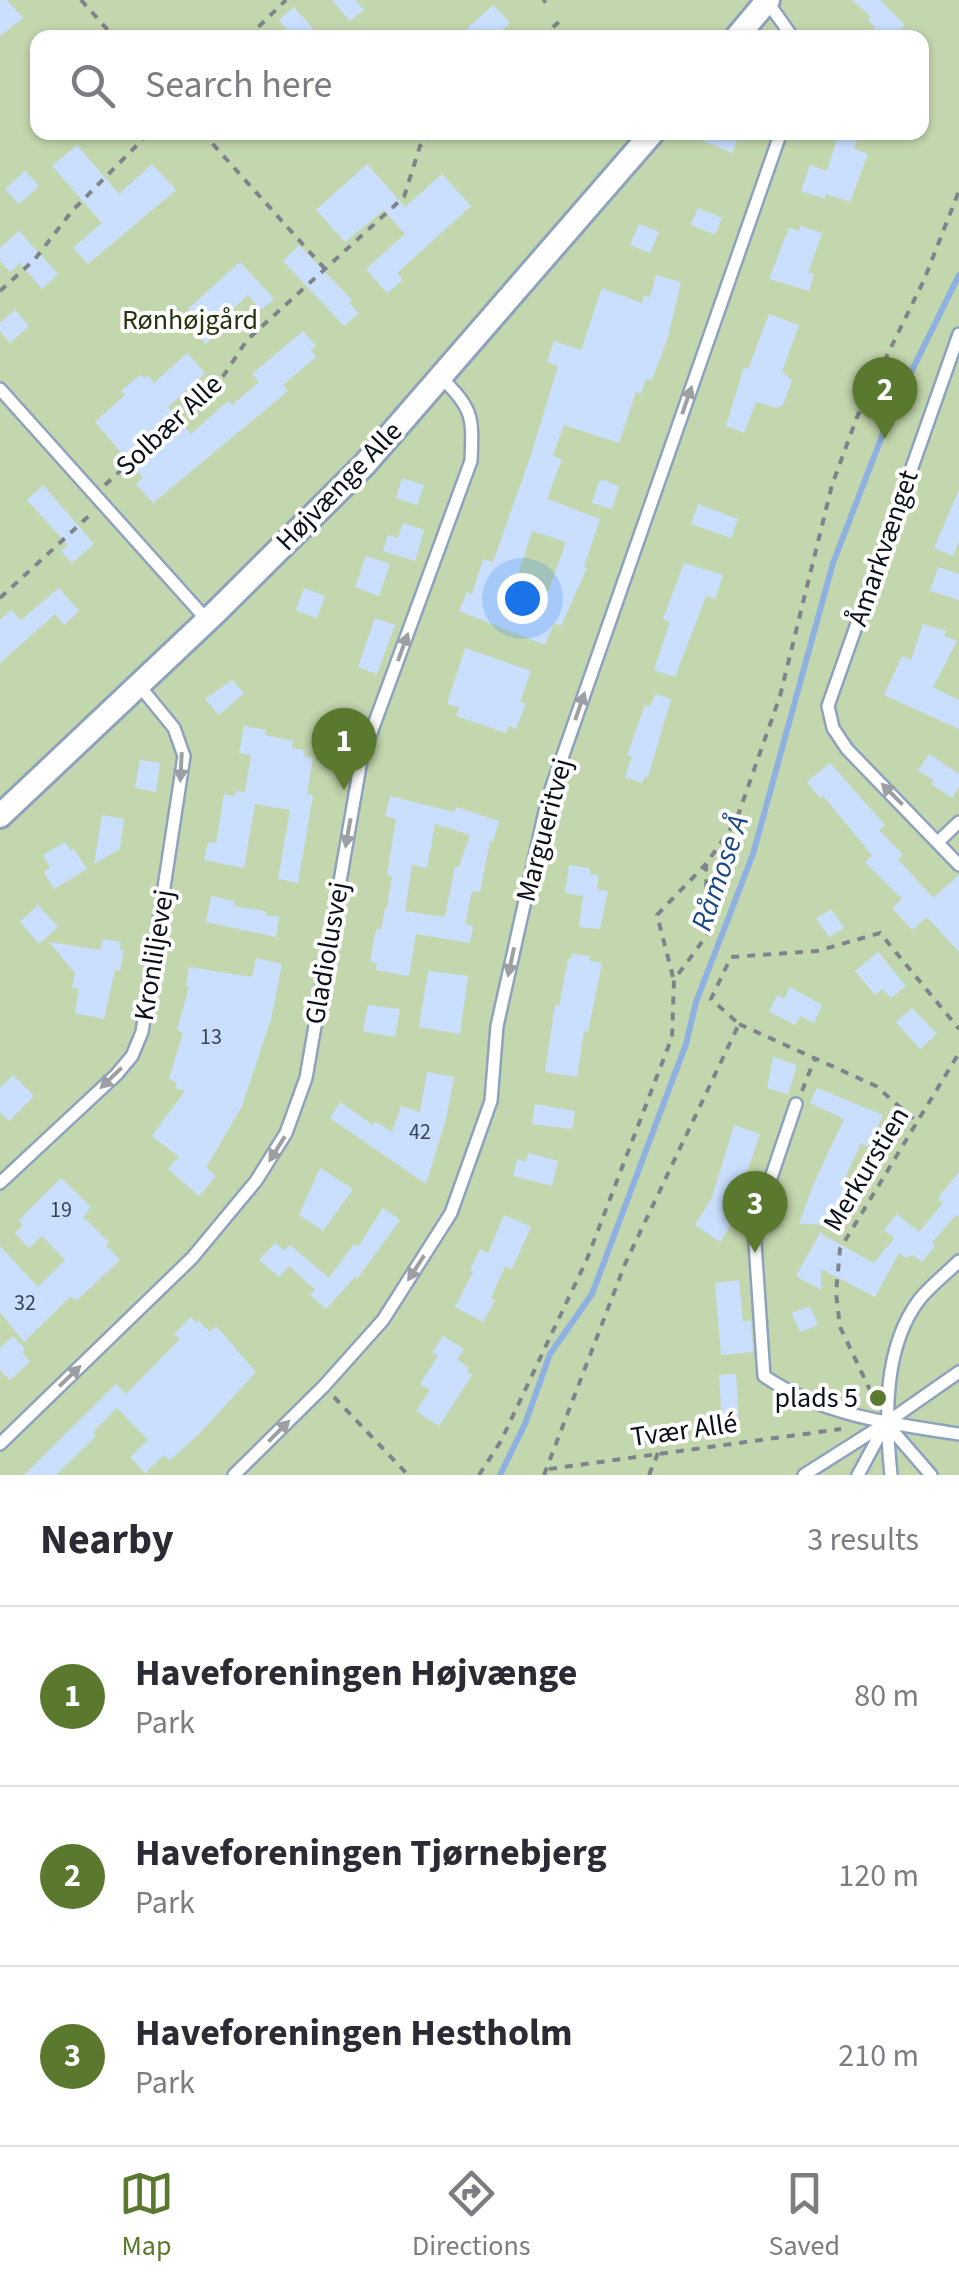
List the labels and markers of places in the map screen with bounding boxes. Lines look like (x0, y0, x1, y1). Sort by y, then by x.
pin: 2 (852, 356, 918, 439)
pin: 1 (312, 708, 376, 790)
pin: 3 (722, 1170, 788, 1253)
place label: plads 5 (774, 1378, 858, 1418)
marker: plads 5 (867, 1387, 889, 1409)

